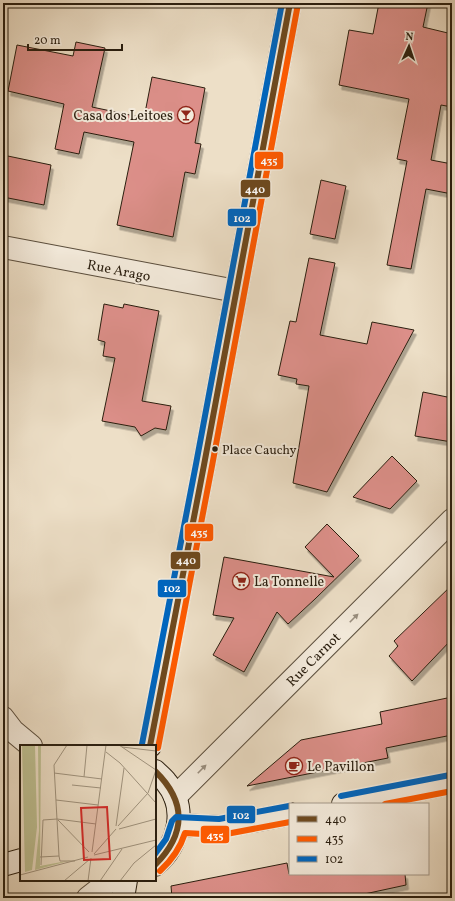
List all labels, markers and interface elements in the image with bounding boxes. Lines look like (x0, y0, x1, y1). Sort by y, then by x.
scale bar (28, 26, 122, 52)
north arrow (389, 26, 429, 66)
text: N (405, 30, 414, 45)
text: 20 m (34, 33, 61, 49)
bar icon: Casa dos Leitoes (176, 105, 196, 125)
place label: Casa dos Leitoes (73, 107, 173, 126)
line badge: 435 (254, 151, 284, 170)
text: 435 (260, 154, 278, 169)
line badge: 440 (240, 179, 271, 198)
text: 440 (245, 183, 265, 198)
line badge: 102 (227, 208, 257, 227)
text: 102 (234, 212, 251, 227)
street label: Rue Arago (85, 256, 152, 287)
place label: Place Cauchy (222, 442, 297, 460)
marker: Place Cauchy (210, 444, 220, 454)
line badge: 435 (184, 523, 214, 542)
text: 435 (190, 526, 208, 541)
line badge: 440 (170, 551, 201, 570)
text: 440 (176, 554, 196, 569)
supermarket icon: La Tonnelle (231, 571, 251, 591)
place label: La Tonnelle (254, 573, 325, 592)
line badge: 102 (157, 579, 187, 598)
text: 102 (164, 582, 181, 597)
one-way arrow (349, 613, 359, 623)
street label: Rue Carnot (283, 629, 345, 691)
inset map (20, 745, 156, 881)
cafe icon: Le Pavillon (284, 756, 304, 776)
place label: Le Pavillon (307, 758, 375, 777)
one-way arrow (197, 765, 207, 774)
legend (289, 803, 429, 875)
line badge: 102 (226, 805, 256, 824)
text: 102 (233, 809, 250, 824)
text: 440 (325, 812, 346, 828)
line badge: 435 (200, 825, 230, 844)
text: 435 (206, 829, 224, 844)
text: 435 (325, 832, 344, 848)
text: 102 (325, 852, 343, 868)

